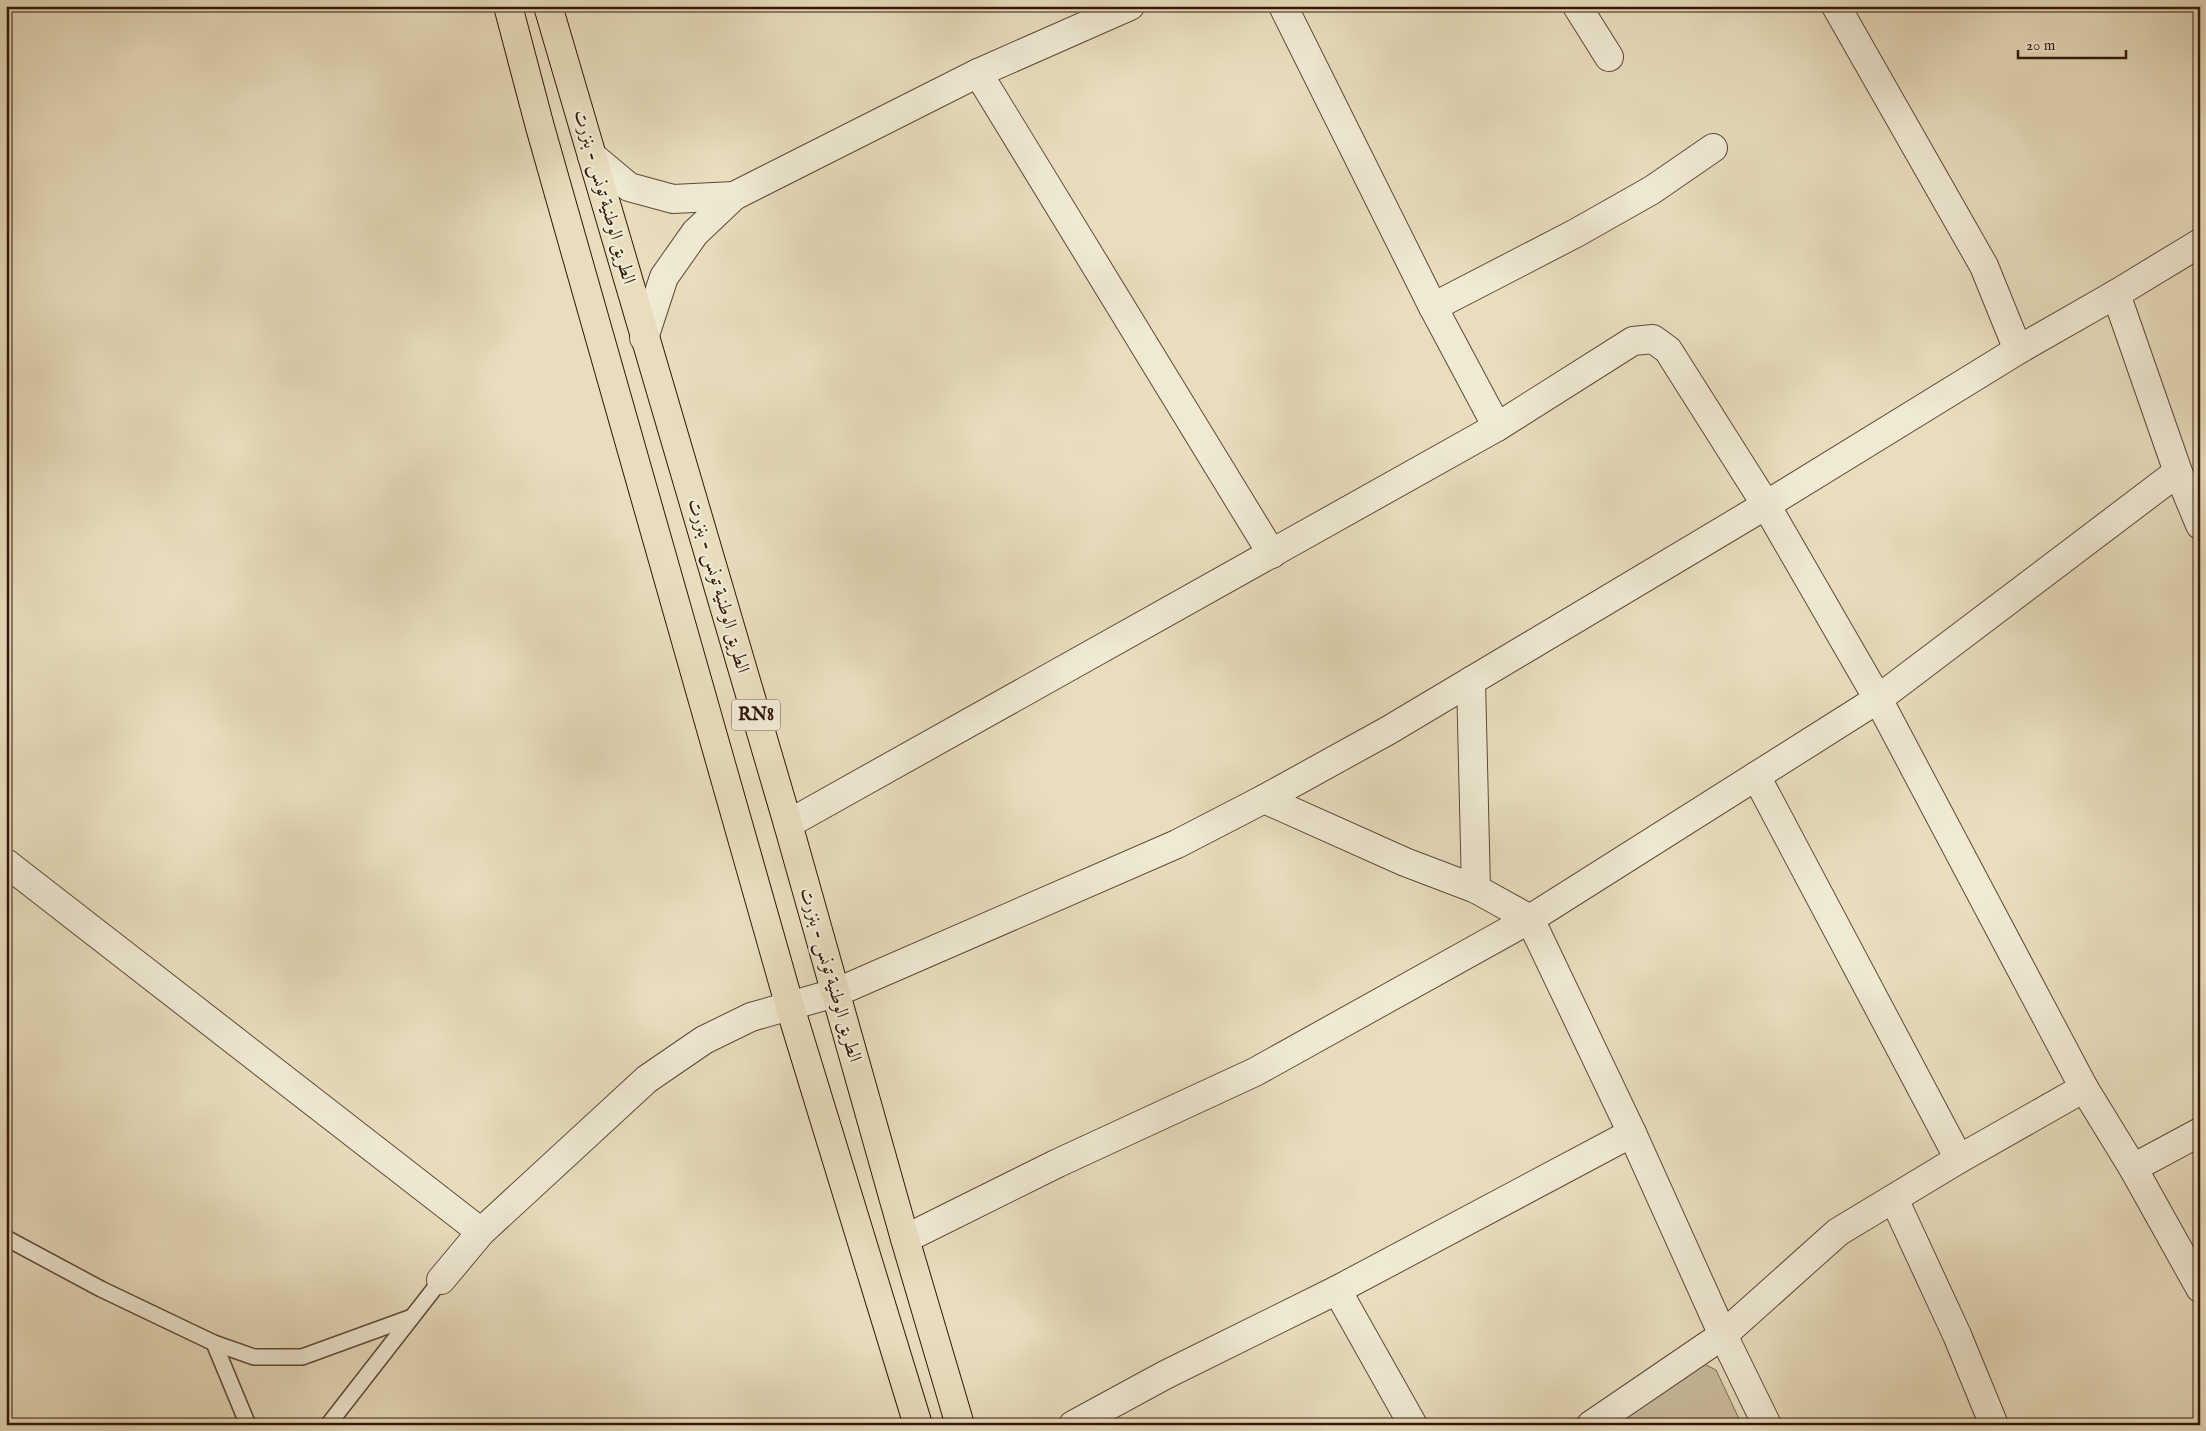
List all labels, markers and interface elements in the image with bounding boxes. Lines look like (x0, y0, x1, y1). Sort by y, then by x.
scale bar (2018, 28, 2126, 60)
text: 20 m (2026, 36, 2056, 55)
street label: الطريق الوطنية تونس - بنزرت (568, 107, 640, 287)
street label: الطريق الوطنية تونس - بنزرت (682, 496, 754, 676)
road number: RN8 (732, 700, 780, 730)
street label: الطريق الوطنية تونس - بنزرت (794, 885, 866, 1065)

